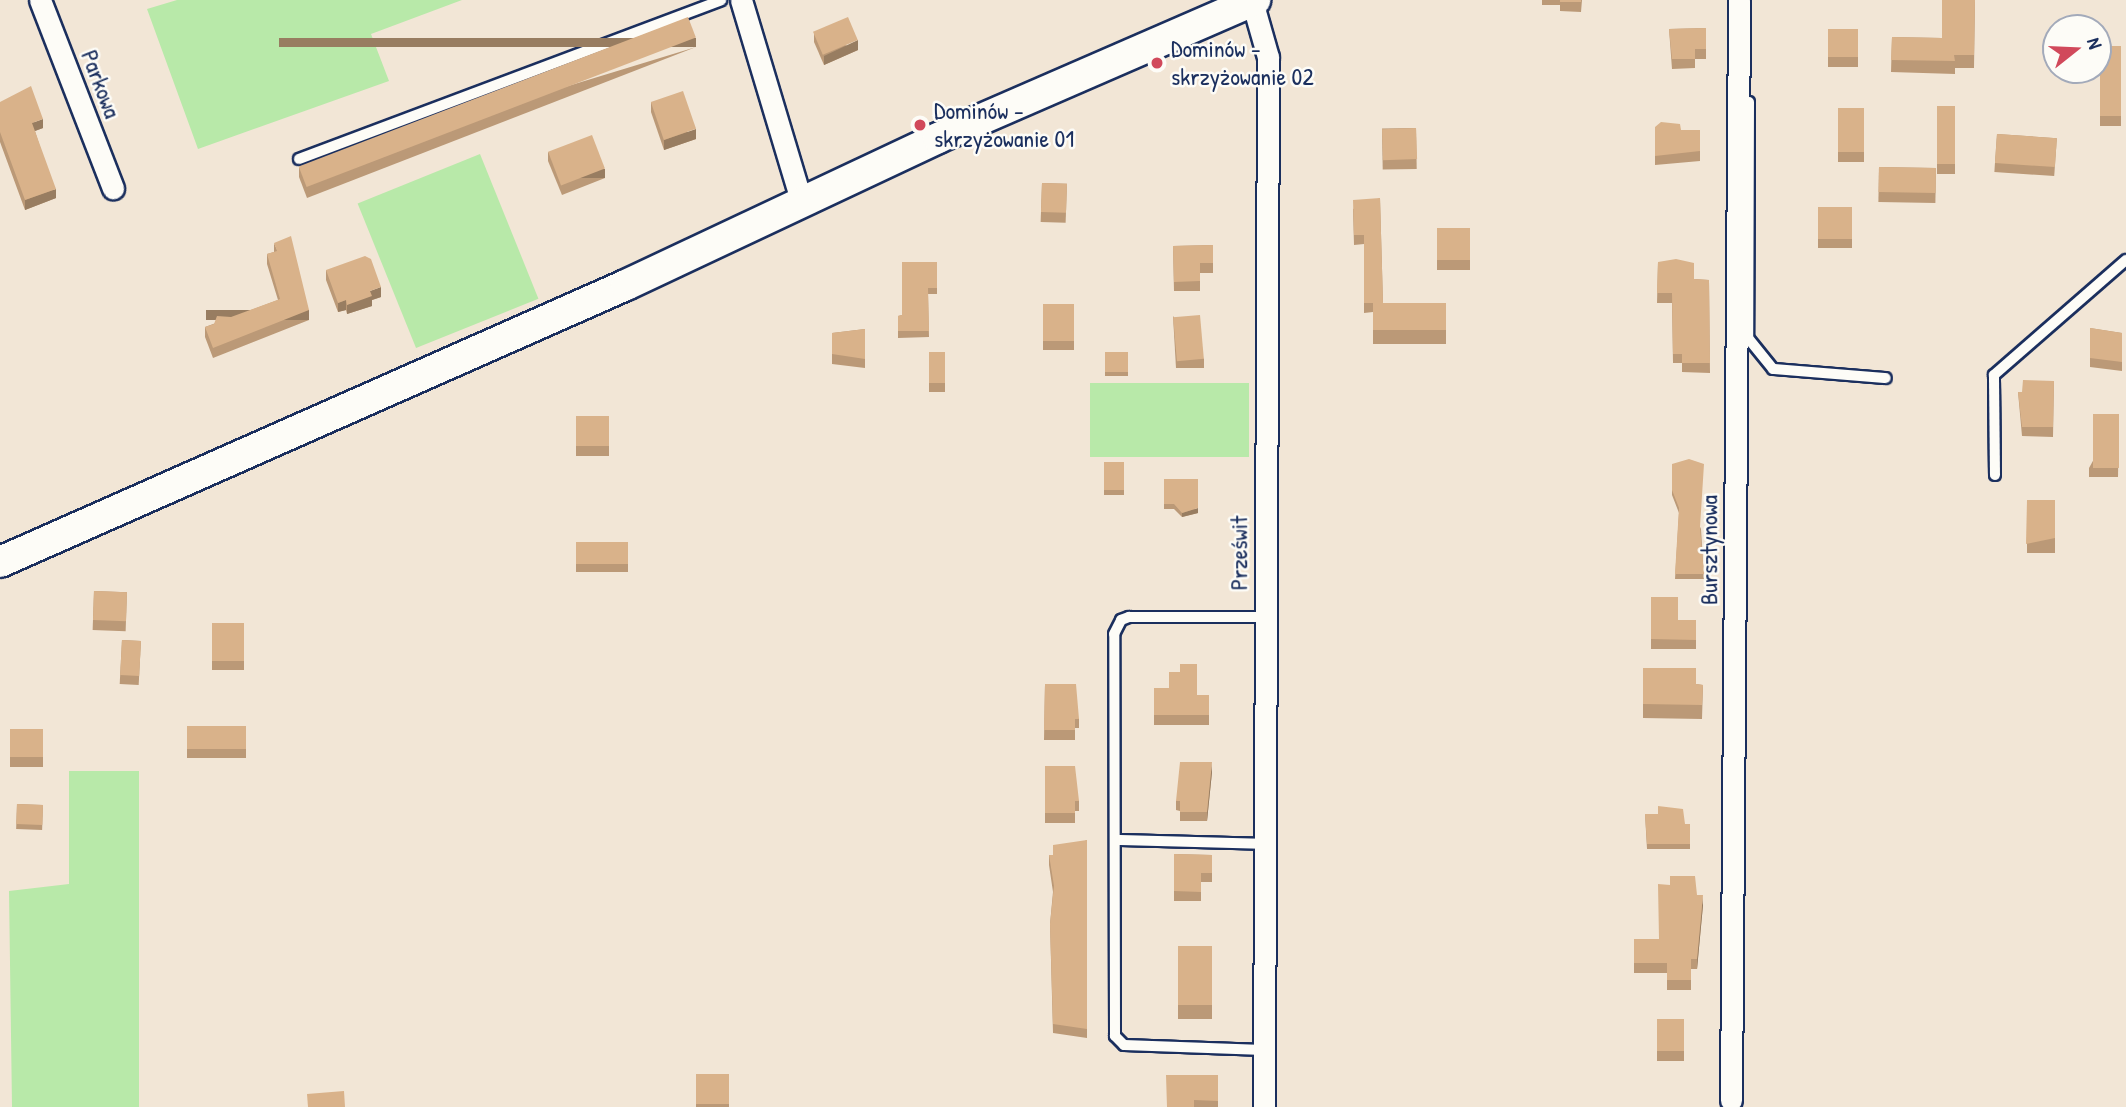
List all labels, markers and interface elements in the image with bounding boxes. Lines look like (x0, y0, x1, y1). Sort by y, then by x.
north arrow (2042, 14, 2112, 84)
text: N (2081, 34, 2109, 52)
place label: Dominów - skrzyżowanie 02 (1171, 35, 1314, 91)
street label: Parkowa (75, 46, 127, 122)
marker: Dominów - skrzyżowanie 02 (1149, 55, 1165, 71)
place label: Dominów - skrzyżowanie 01 (934, 97, 1074, 153)
marker: Dominów - skrzyżowanie 01 (912, 117, 928, 133)
street label: Bursztynowa (1695, 495, 1723, 605)
street label: Prześwit (1225, 516, 1253, 590)

